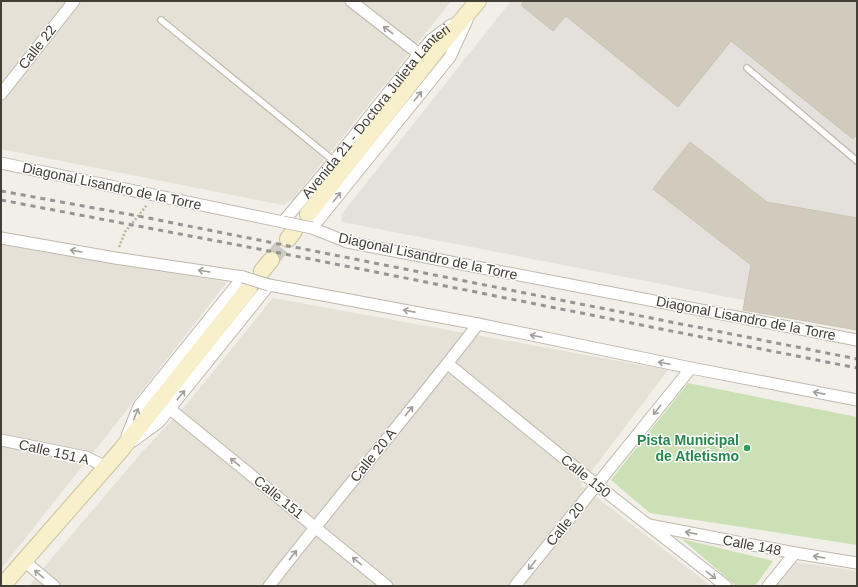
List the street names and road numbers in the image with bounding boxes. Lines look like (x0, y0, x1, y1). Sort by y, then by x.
street label: Avenida 21 - Doctora Julieta Lanteri (298, 21, 453, 201)
street label: Calle 22 (15, 22, 59, 72)
street label: Diagonal Lisandro de la Torre (21, 159, 203, 213)
street label: Diagonal Lisandro de la Torre (337, 229, 519, 283)
street label: Diagonal Lisandro de la Torre (655, 293, 837, 343)
street label: Calle 20 A (347, 425, 400, 485)
street label: Calle 151 A (17, 436, 91, 468)
street label: Calle 150 (558, 451, 614, 501)
street label: Calle 151 (251, 472, 307, 522)
street label: Calle 20 (543, 499, 588, 549)
street label: Calle 148 (721, 532, 783, 559)

